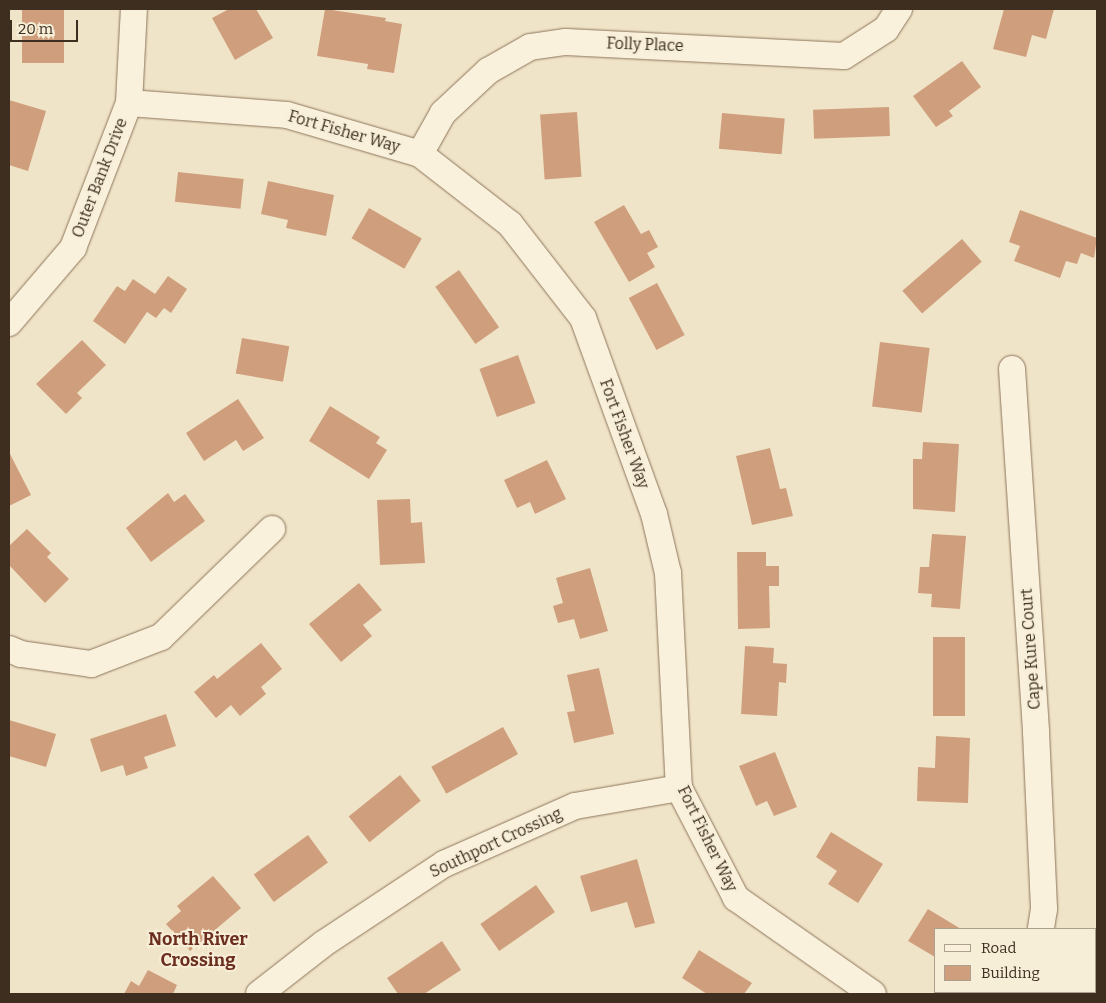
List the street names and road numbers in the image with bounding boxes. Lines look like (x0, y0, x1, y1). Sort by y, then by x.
street label: Folly Place (606, 34, 684, 56)
street label: Fort Fisher Way (286, 107, 402, 157)
street label: Outer Bank Drive (68, 115, 132, 241)
street label: Fort Fisher Way (595, 376, 653, 492)
street label: Cape Kure Court (1017, 588, 1045, 710)
street label: Fort Fisher Way (673, 783, 741, 895)
street label: Southport Crossing (427, 804, 565, 882)

